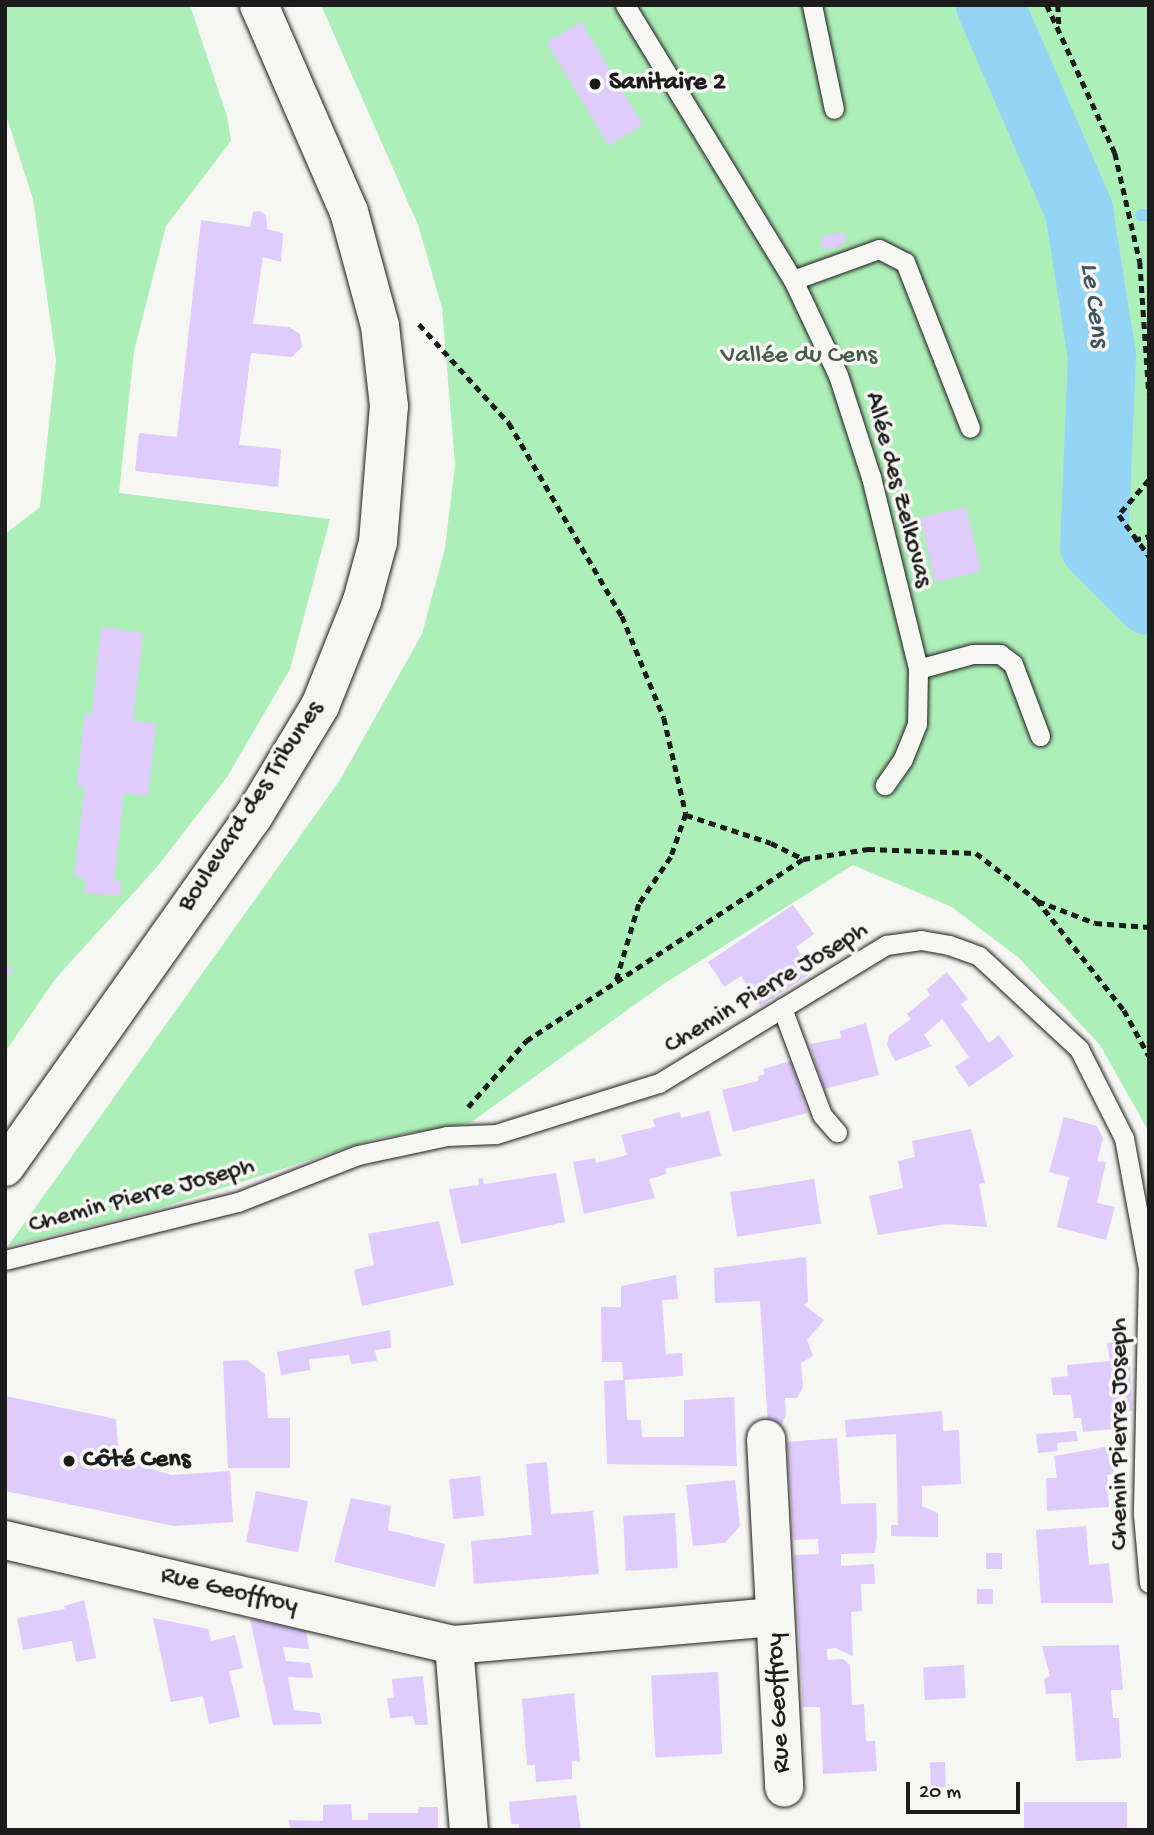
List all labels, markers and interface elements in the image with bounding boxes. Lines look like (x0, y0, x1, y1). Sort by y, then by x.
place label: Sanitaire 2 (609, 68, 726, 100)
marker: Sanitaire 2 (587, 76, 603, 92)
water label: Le Cens (1070, 261, 1116, 349)
park label: Vallée du Cens (721, 341, 877, 373)
street label: Allée des Zelkovas (856, 389, 938, 591)
street label: Boulevard des Tribunes (172, 696, 332, 918)
street label: Chemin Pierre Joseph (659, 916, 875, 1062)
street label: Chemin Pierre Joseph (26, 1152, 258, 1242)
street label: Chemin Pierre Joseph (1105, 1318, 1137, 1550)
place label: Côté Cens (83, 1445, 190, 1477)
marker: Côté Cens (61, 1453, 77, 1469)
street label: Rue Geoffroy (157, 1561, 301, 1623)
street label: Rue Geoffroy (761, 1632, 799, 1774)
scale bar (909, 1769, 1023, 1813)
text: 20 m (919, 1781, 961, 1806)

